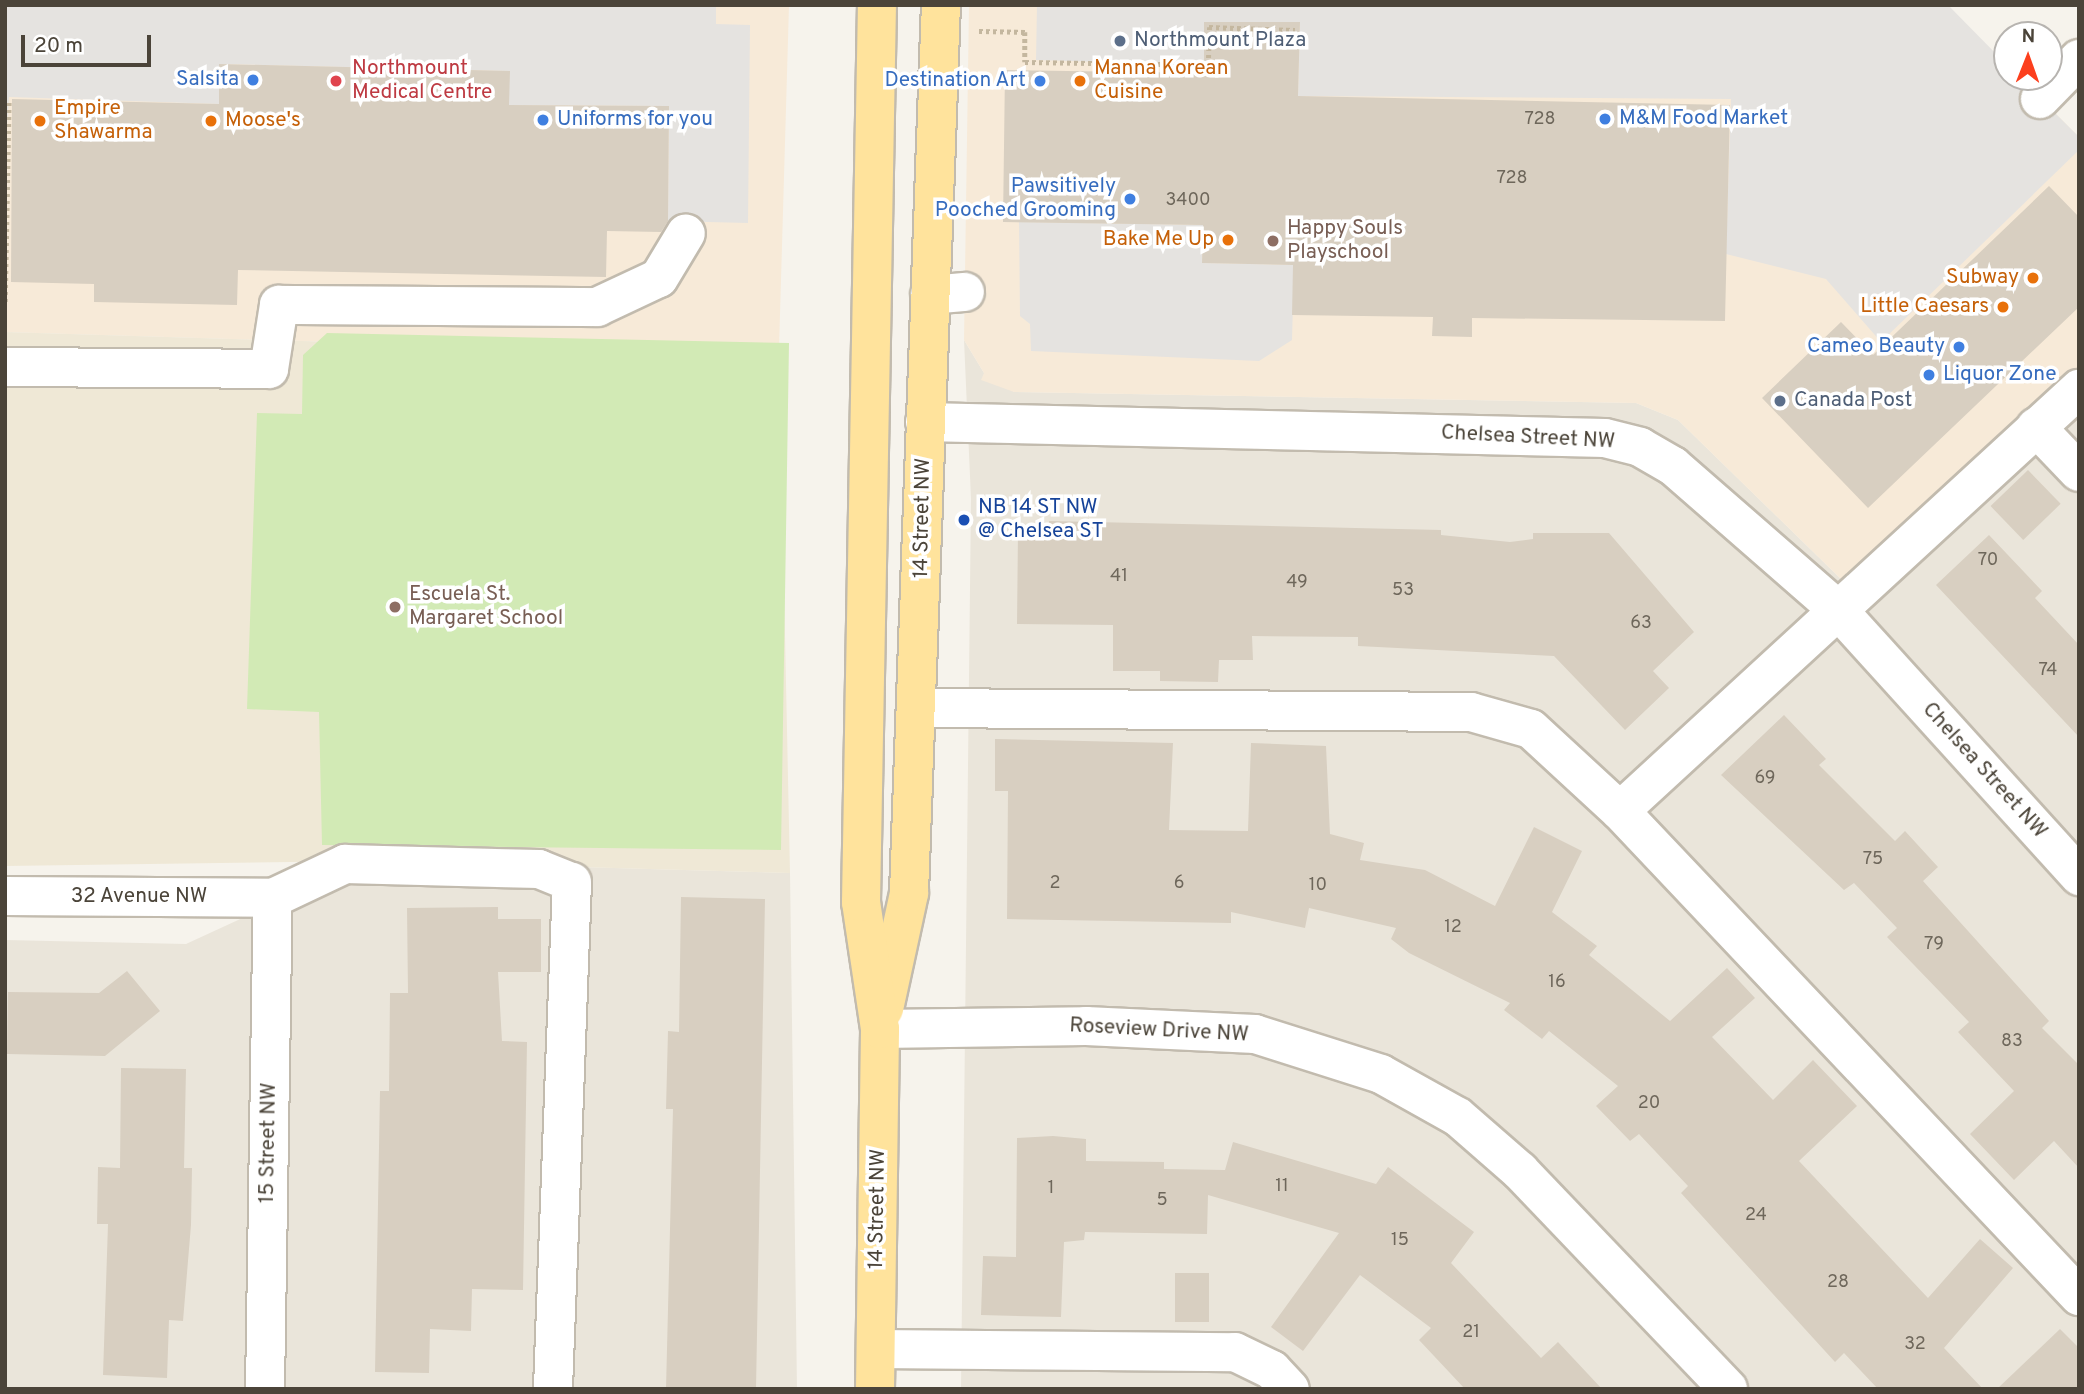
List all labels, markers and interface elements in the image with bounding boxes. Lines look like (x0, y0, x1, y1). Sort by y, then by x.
scale bar (24, 21, 154, 65)
north arrow (1993, 21, 2063, 91)
text: N (2021, 25, 2035, 49)
place label: Northmount Plaza (1134, 28, 1306, 54)
text: 20 m (34, 33, 83, 60)
marker: Northmount Plaza (1112, 33, 1128, 49)
place label: Northmount Medical Centre (352, 56, 492, 106)
place label: Manna Korean Cuisine (1094, 56, 1229, 106)
place label: Salsita (176, 67, 239, 93)
place label: Destination Art (884, 68, 1026, 94)
marker: Northmount Medical Centre (326, 71, 346, 91)
marker: Salsita (245, 72, 261, 88)
marker: Destination Art (1032, 73, 1048, 89)
marker: Manna Korean Cuisine (1072, 73, 1088, 89)
place label: Empire Shawarma (54, 96, 152, 146)
place label: M&M Food Market (1619, 106, 1788, 132)
place label: Uniforms for you (557, 107, 713, 133)
place label: Moose's (225, 108, 301, 134)
house number: 728 (1524, 109, 1556, 131)
marker: M&M Food Market (1597, 111, 1613, 127)
marker: Uniforms for you (535, 112, 551, 128)
marker: Empire Shawarma (32, 113, 48, 129)
marker: Moose's (203, 113, 219, 129)
house number: 728 (1496, 168, 1528, 190)
place label: Pawsitively Pooched Grooming (935, 174, 1116, 224)
house number: 3400 (1166, 190, 1210, 212)
marker: Pawsitively Pooched Grooming (1122, 191, 1138, 207)
place label: Happy Souls Playschool (1287, 216, 1403, 266)
place label: Bake Me Up (1103, 227, 1214, 253)
marker: Bake Me Up (1220, 232, 1236, 248)
marker: Happy Souls Playschool (1265, 233, 1281, 249)
place label: Subway (1946, 265, 2019, 291)
marker: Subway (2025, 270, 2041, 286)
place label: Little Caesars (1860, 294, 1989, 320)
marker: Little Caesars (1995, 299, 2011, 315)
place label: Cameo Beauty (1807, 334, 1945, 360)
marker: Cameo Beauty (1951, 339, 1967, 355)
place label: Liquor Zone (1943, 362, 2057, 388)
marker: Liquor Zone (1921, 367, 1937, 383)
place label: Canada Post (1794, 388, 1912, 414)
marker: Canada Post (1772, 393, 1788, 409)
street label: Chelsea Street NW (1440, 421, 1616, 455)
street label: 14 Street NW (909, 458, 937, 578)
place label: NB 14 ST NW @ Chelsea ST (978, 495, 1104, 545)
marker: NB 14 ST NW @ Chelsea ST (956, 512, 972, 528)
house number: 70 (1978, 550, 1998, 572)
house number: 41 (1110, 566, 1128, 588)
house number: 49 (1286, 572, 1308, 594)
house number: 53 (1392, 580, 1414, 602)
place label: Escuela St. Margaret School (409, 582, 563, 632)
marker: Escuela St. Margaret School (387, 599, 403, 615)
house number: 63 (1630, 613, 1652, 635)
house number: 74 (2039, 660, 2057, 682)
street label: Chelsea Street NW (1916, 698, 2052, 844)
house number: 69 (1755, 768, 1775, 790)
house number: 75 (1863, 849, 1883, 871)
house number: 2 (1049, 873, 1061, 895)
house number: 6 (1174, 873, 1184, 895)
house number: 10 (1309, 875, 1327, 897)
street label: 32 Avenue NW (70, 884, 208, 910)
house number: 12 (1444, 917, 1462, 939)
house number: 79 (1924, 934, 1944, 956)
house number: 16 (1548, 972, 1566, 994)
street label: Roseview Drive NW (1069, 1014, 1249, 1048)
house number: 83 (2001, 1031, 2023, 1053)
street label: 15 Street NW (255, 1082, 283, 1204)
house number: 20 (1638, 1093, 1660, 1115)
street label: 14 Street NW (864, 1149, 892, 1269)
house number: 11 (1275, 1176, 1289, 1198)
house number: 1 (1048, 1178, 1054, 1200)
house number: 5 (1156, 1190, 1168, 1212)
house number: 24 (1745, 1205, 1767, 1227)
house number: 15 (1391, 1230, 1409, 1252)
house number: 28 (1827, 1272, 1849, 1294)
house number: 21 (1462, 1322, 1480, 1344)
house number: 32 (1904, 1334, 1926, 1356)

